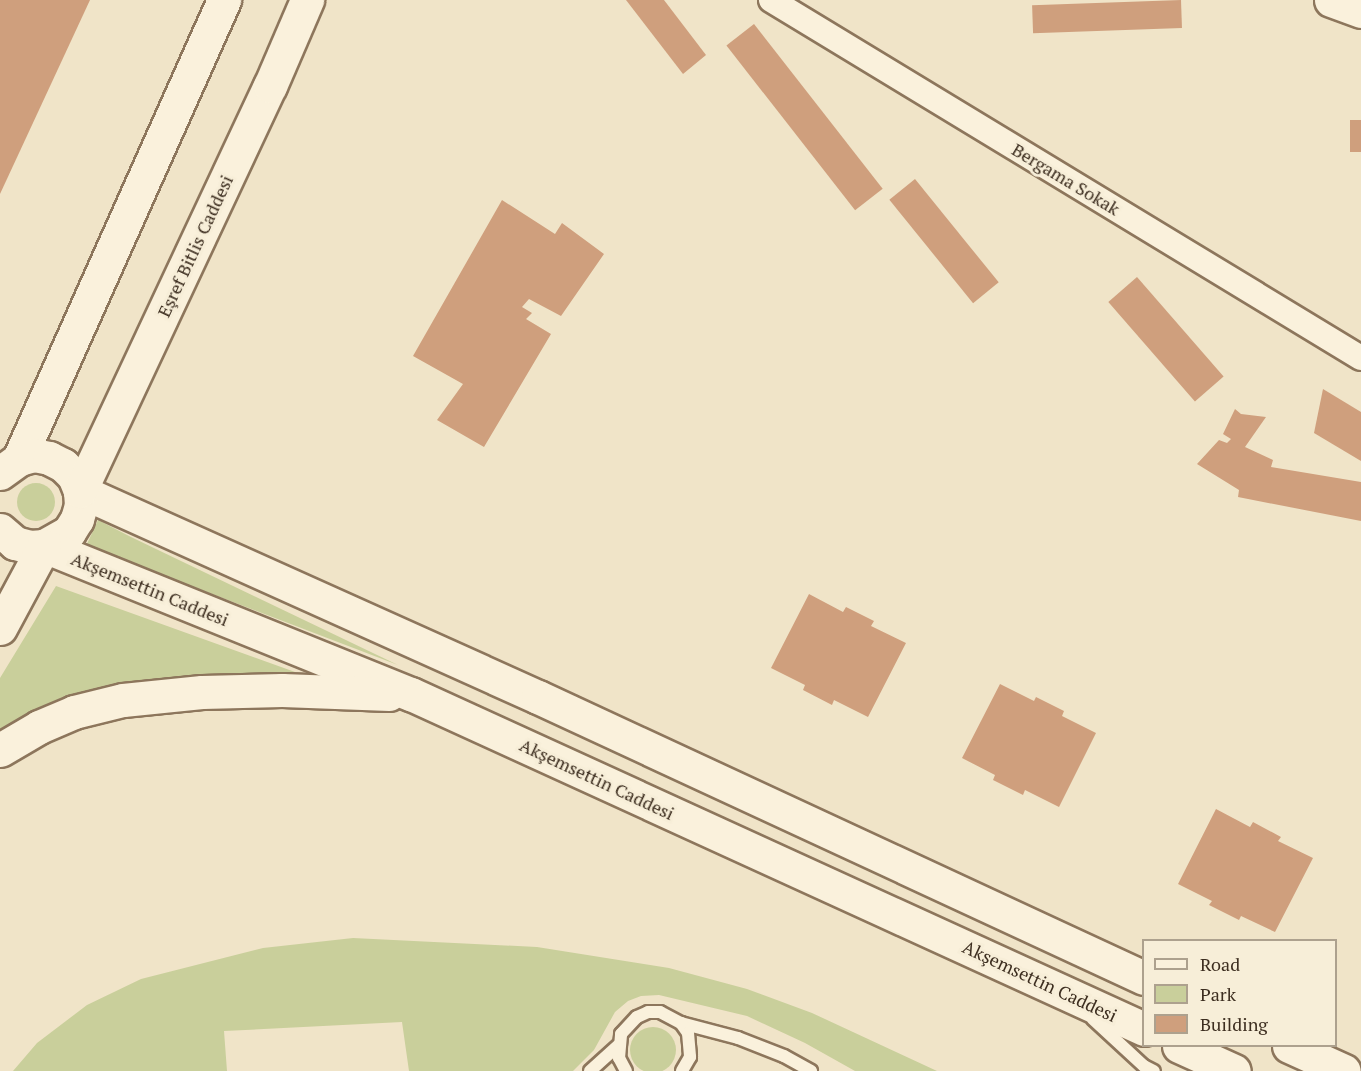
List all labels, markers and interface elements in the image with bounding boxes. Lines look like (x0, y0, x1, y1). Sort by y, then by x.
street label: Bergama Sokak (1008, 138, 1124, 220)
street label: Eşref Bitlis Caddesi (153, 172, 237, 320)
street label: Akşemsettin Caddesi (68, 548, 232, 630)
street label: Akşemsettin Caddesi (516, 734, 678, 824)
street label: Akşemsettin Caddesi (959, 936, 1121, 1026)
legend (1142, 939, 1337, 1047)
text: Road (1200, 952, 1240, 976)
text: Park (1200, 982, 1236, 1006)
text: Building (1200, 1012, 1268, 1036)

